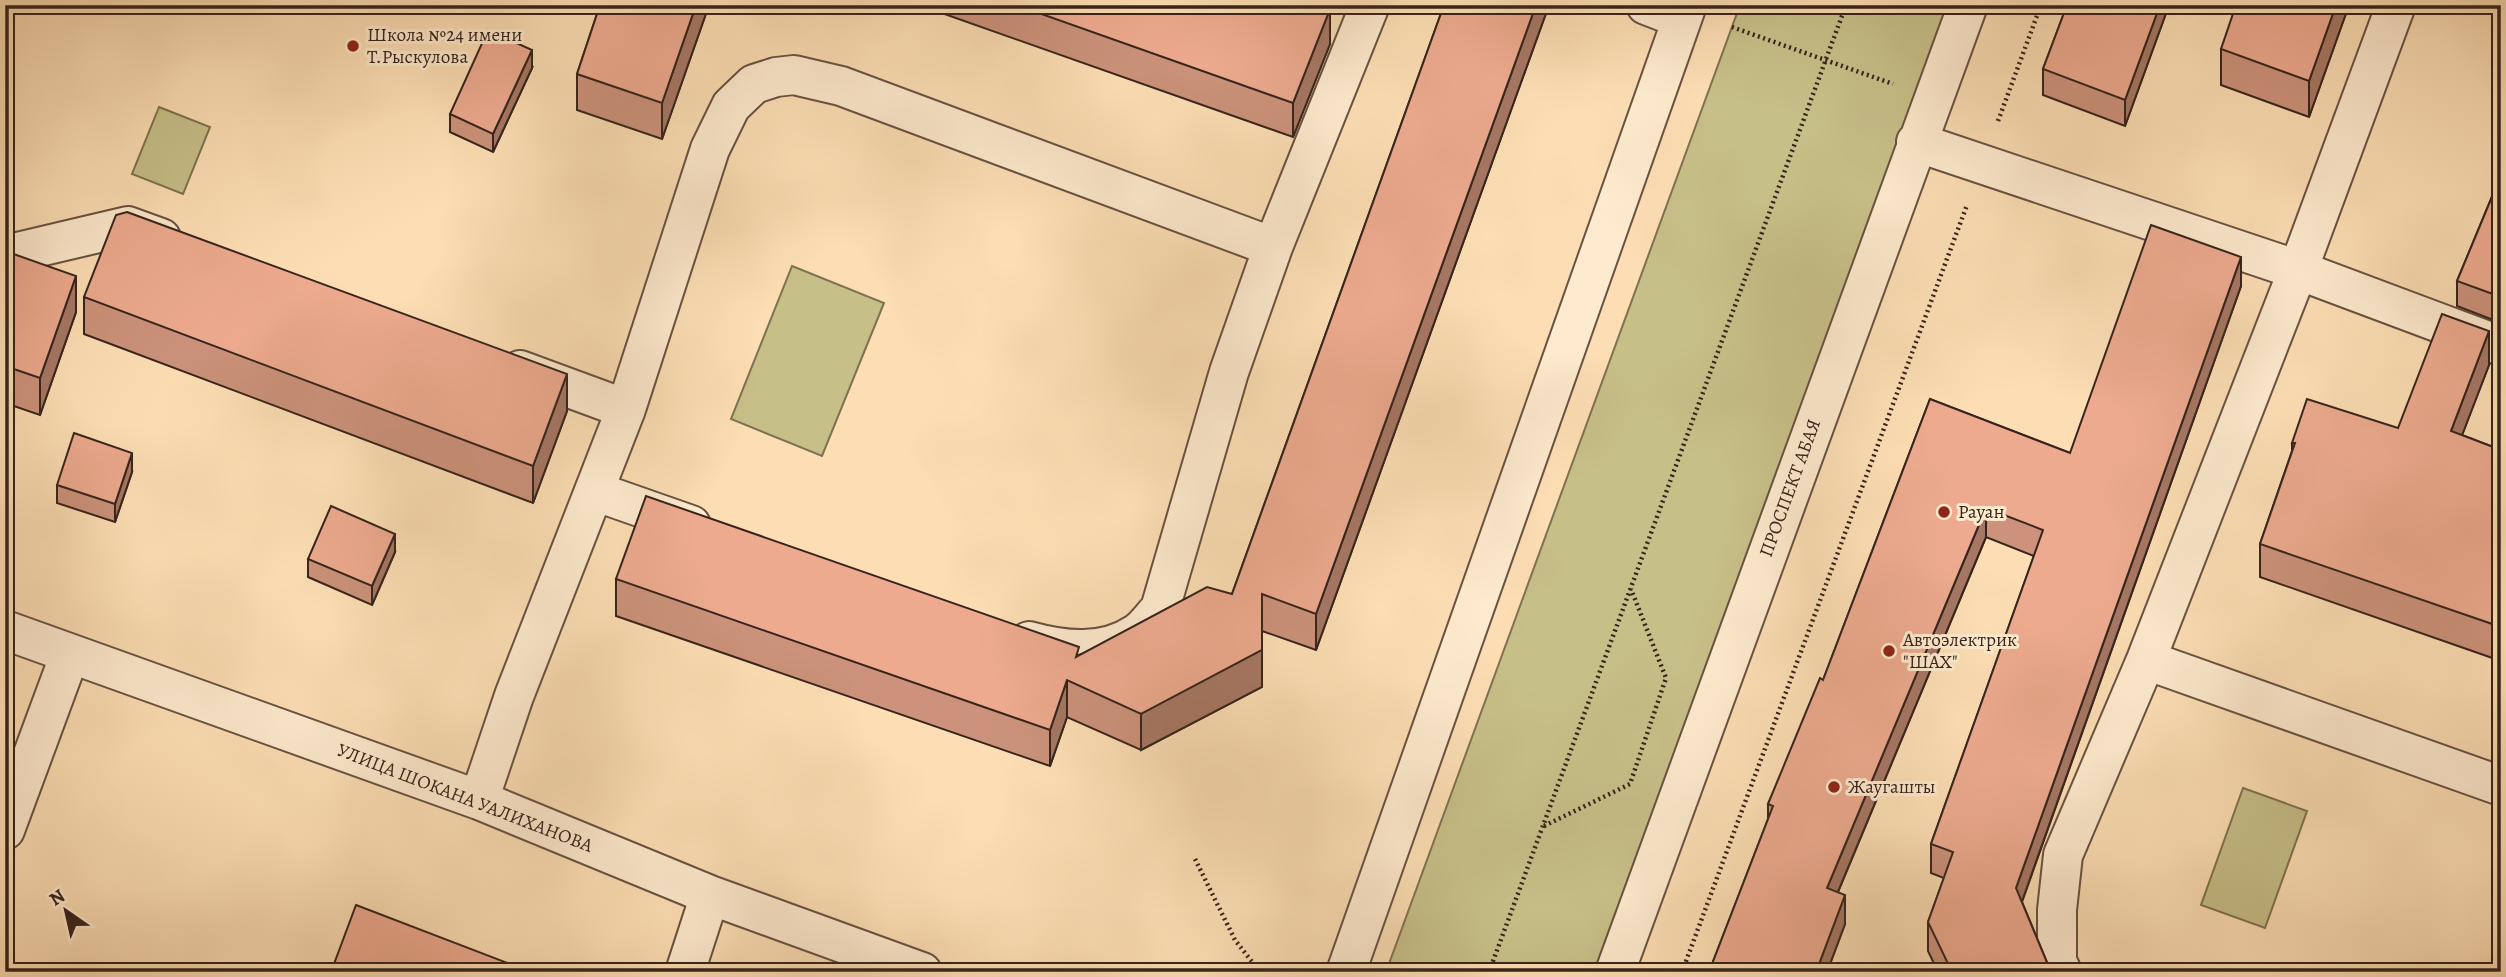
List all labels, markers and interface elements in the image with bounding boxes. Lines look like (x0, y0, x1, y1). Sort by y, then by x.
place label: Школа №24 имени Т.Рыскулова (367, 22, 522, 70)
marker: Школа №24 имени Т.Рыскулова (345, 38, 361, 54)
street label: ПРОСПЕКТ АБАЯ (1753, 415, 1827, 561)
place label: Рауан (1958, 499, 2005, 525)
marker: Рауан (1936, 504, 1952, 520)
place label: Автоэлектрик "ШАХ" (1902, 627, 2017, 675)
marker: Автоэлектрик "ШАХ" (1881, 643, 1897, 659)
street label: УЛИЦА ШОКАНА УАЛИХАНОВА (333, 737, 597, 859)
place label: Жаугашты (1848, 774, 1936, 800)
marker: Жаугашты (1826, 779, 1842, 795)
north arrow (32, 876, 102, 946)
text: N (44, 883, 70, 912)

